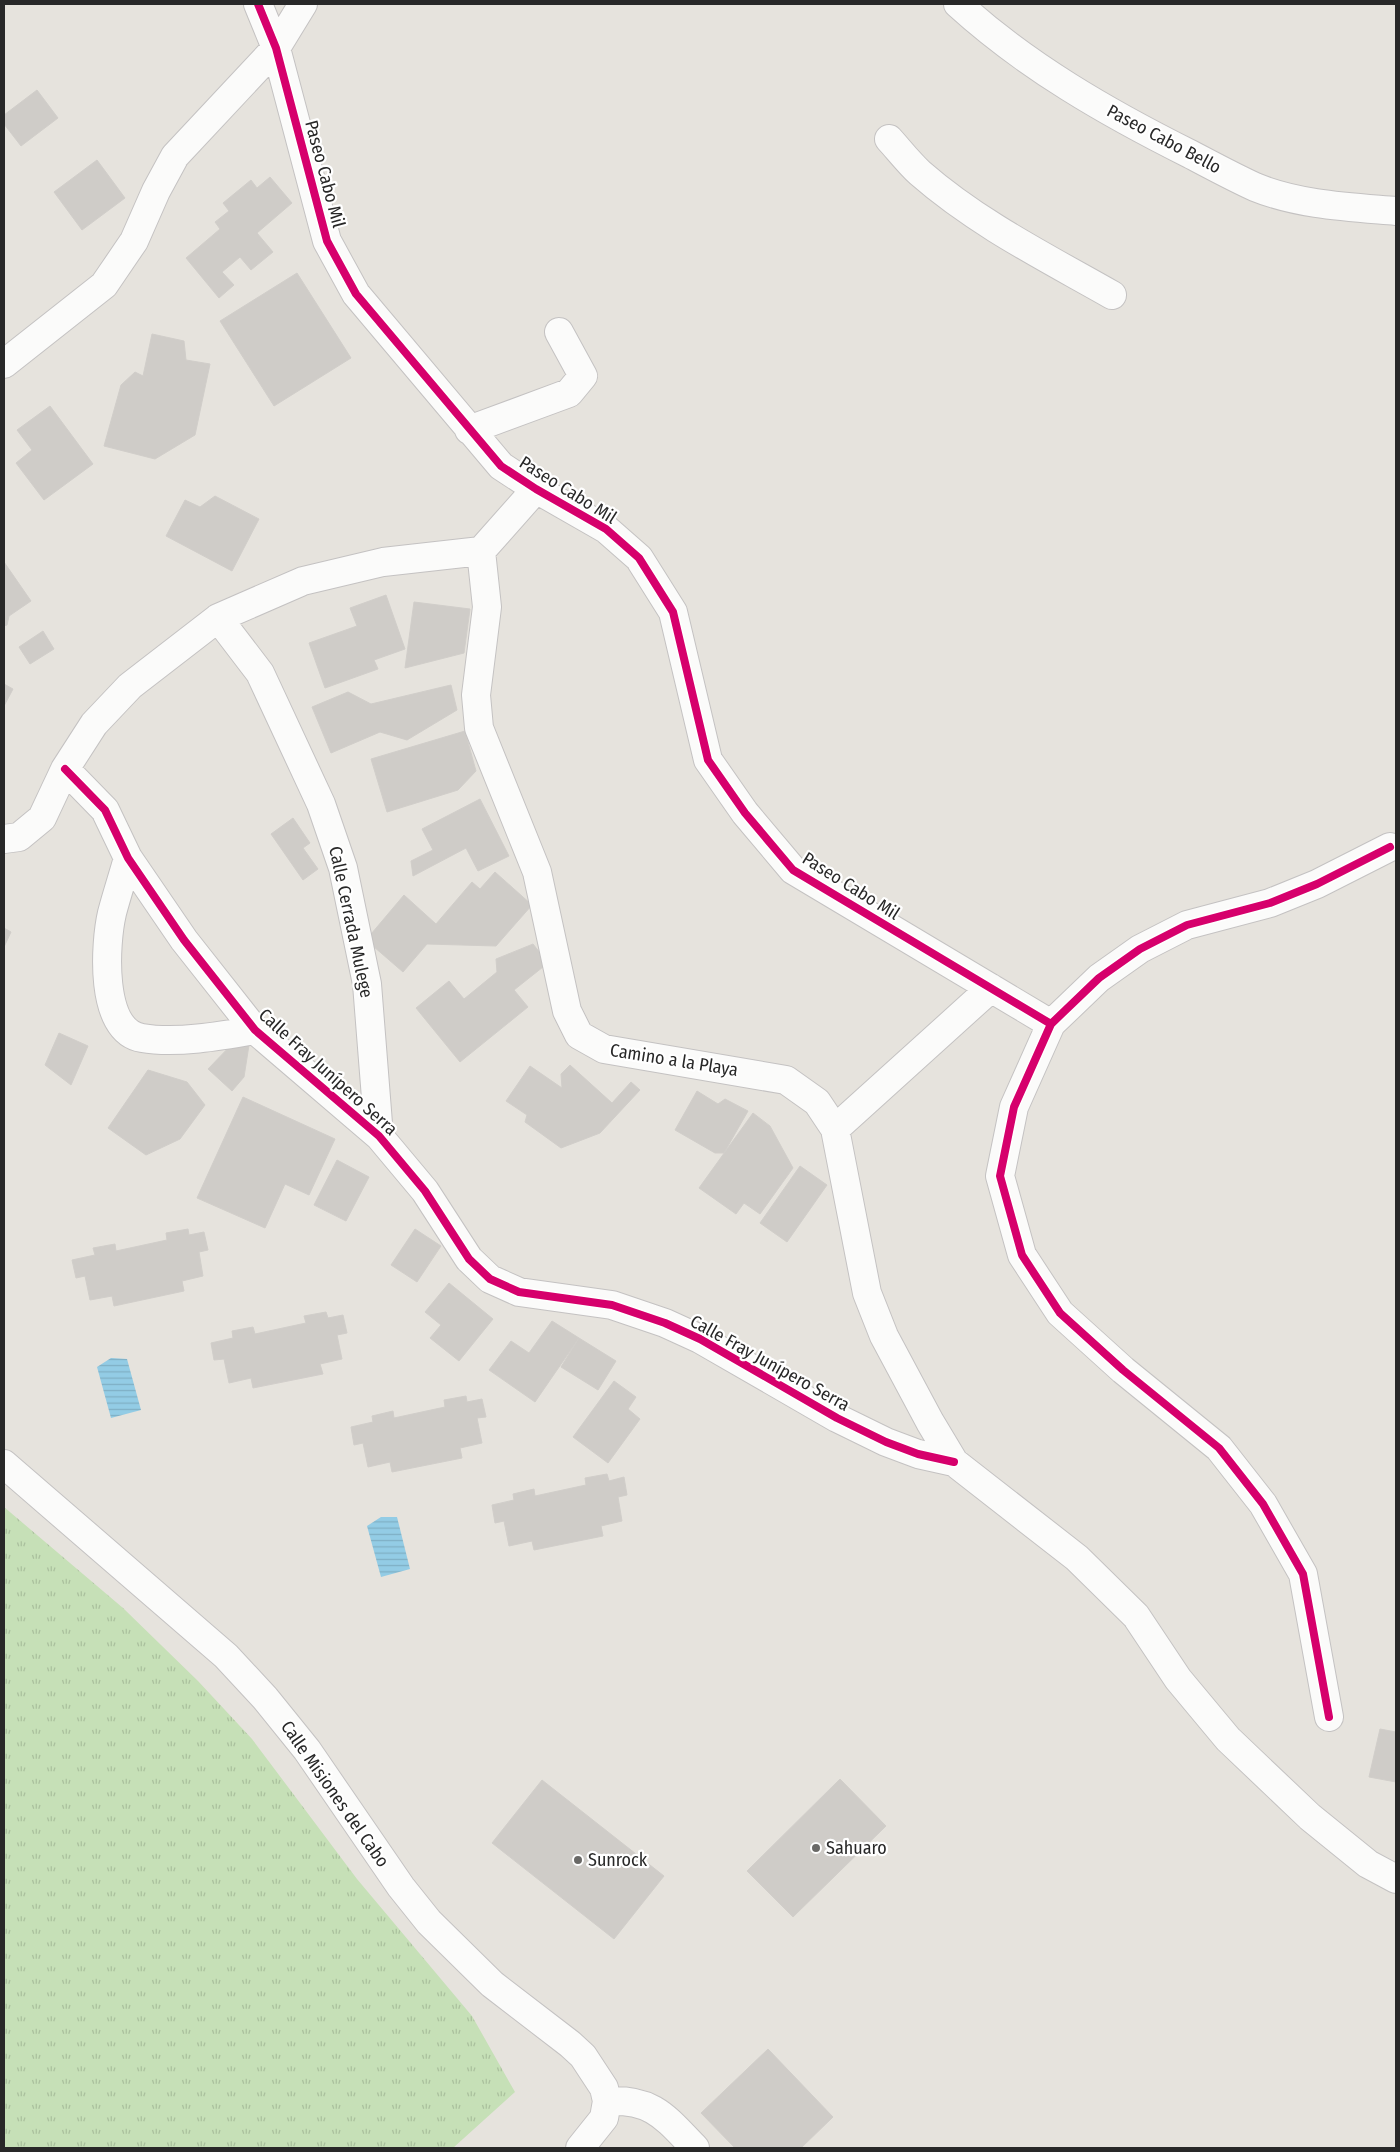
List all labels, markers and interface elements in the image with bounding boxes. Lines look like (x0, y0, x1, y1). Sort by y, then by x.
street label: Paseo Cabo Bello (1103, 100, 1225, 178)
street label: Paseo Cabo Mil (300, 118, 350, 230)
street label: Paseo Cabo Mil (515, 451, 621, 529)
street label: Calle Cerrada Mulege (324, 844, 378, 1000)
street label: Paseo Cabo Mil (798, 847, 904, 925)
street label: Calle Fray Junípero Serra (254, 1004, 402, 1140)
street label: Camino a la Playa (608, 1039, 740, 1081)
street label: Calle Fray Junípero Serra (686, 1310, 854, 1416)
street label: Calle Misiones del Cabo (276, 1717, 394, 1871)
place label: Sahuaro (826, 1837, 887, 1859)
marker: Sahuaro (810, 1842, 822, 1854)
place label: Sunrock (588, 1849, 648, 1871)
marker: Sunrock (572, 1854, 584, 1866)

